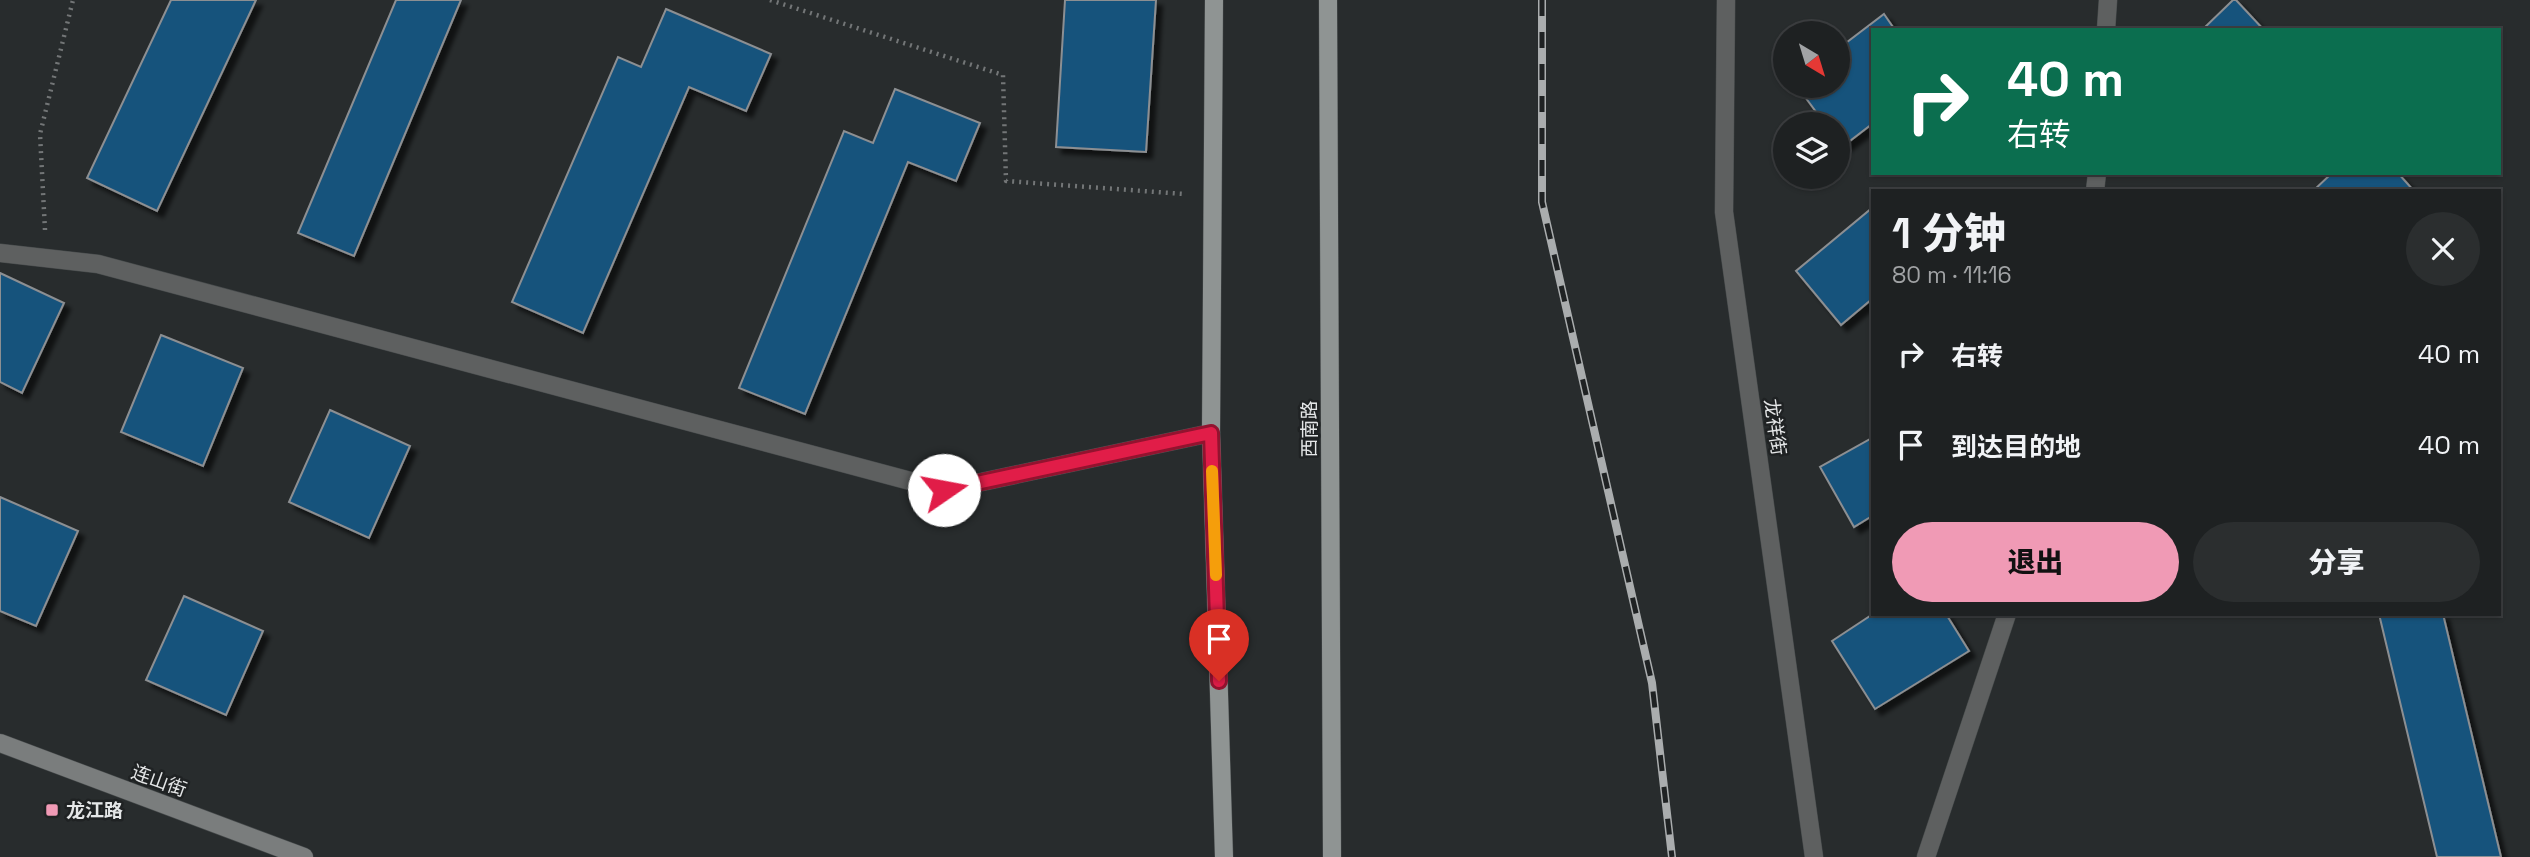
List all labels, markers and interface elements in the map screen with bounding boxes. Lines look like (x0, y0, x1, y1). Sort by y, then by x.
north arrow (1773, 21, 1850, 98)
map controls (1773, 21, 1850, 189)
text: 40 m (2007, 48, 2124, 110)
icon: right (1892, 56, 1983, 147)
button: layers (1773, 112, 1850, 189)
text: 右转 (2007, 115, 2071, 155)
text: 1 分钟 (1892, 207, 2006, 260)
button: close (2406, 212, 2480, 286)
text: 80 m · 11:16 (1892, 260, 2012, 290)
icon: right (1892, 335, 1930, 373)
text: 40 m (2418, 337, 2480, 371)
text: 右转 (1951, 339, 2003, 373)
street label: 龙祥街 (1759, 397, 1791, 457)
street label: 西南路 (1297, 400, 1322, 458)
icon: arrive (1892, 426, 1930, 464)
text: 40 m (2418, 428, 2480, 462)
text: 到达目的地 (1951, 430, 2081, 464)
position arrow (907, 453, 981, 527)
button: 退出 (1892, 522, 2179, 602)
button: 分享 (2193, 522, 2480, 602)
pin (1189, 609, 1249, 681)
icon: arrive (1200, 620, 1238, 658)
street label: 连山街 (128, 760, 190, 802)
place label: 龙江路 (66, 798, 123, 823)
marker: 龙江路 (44, 802, 60, 818)

